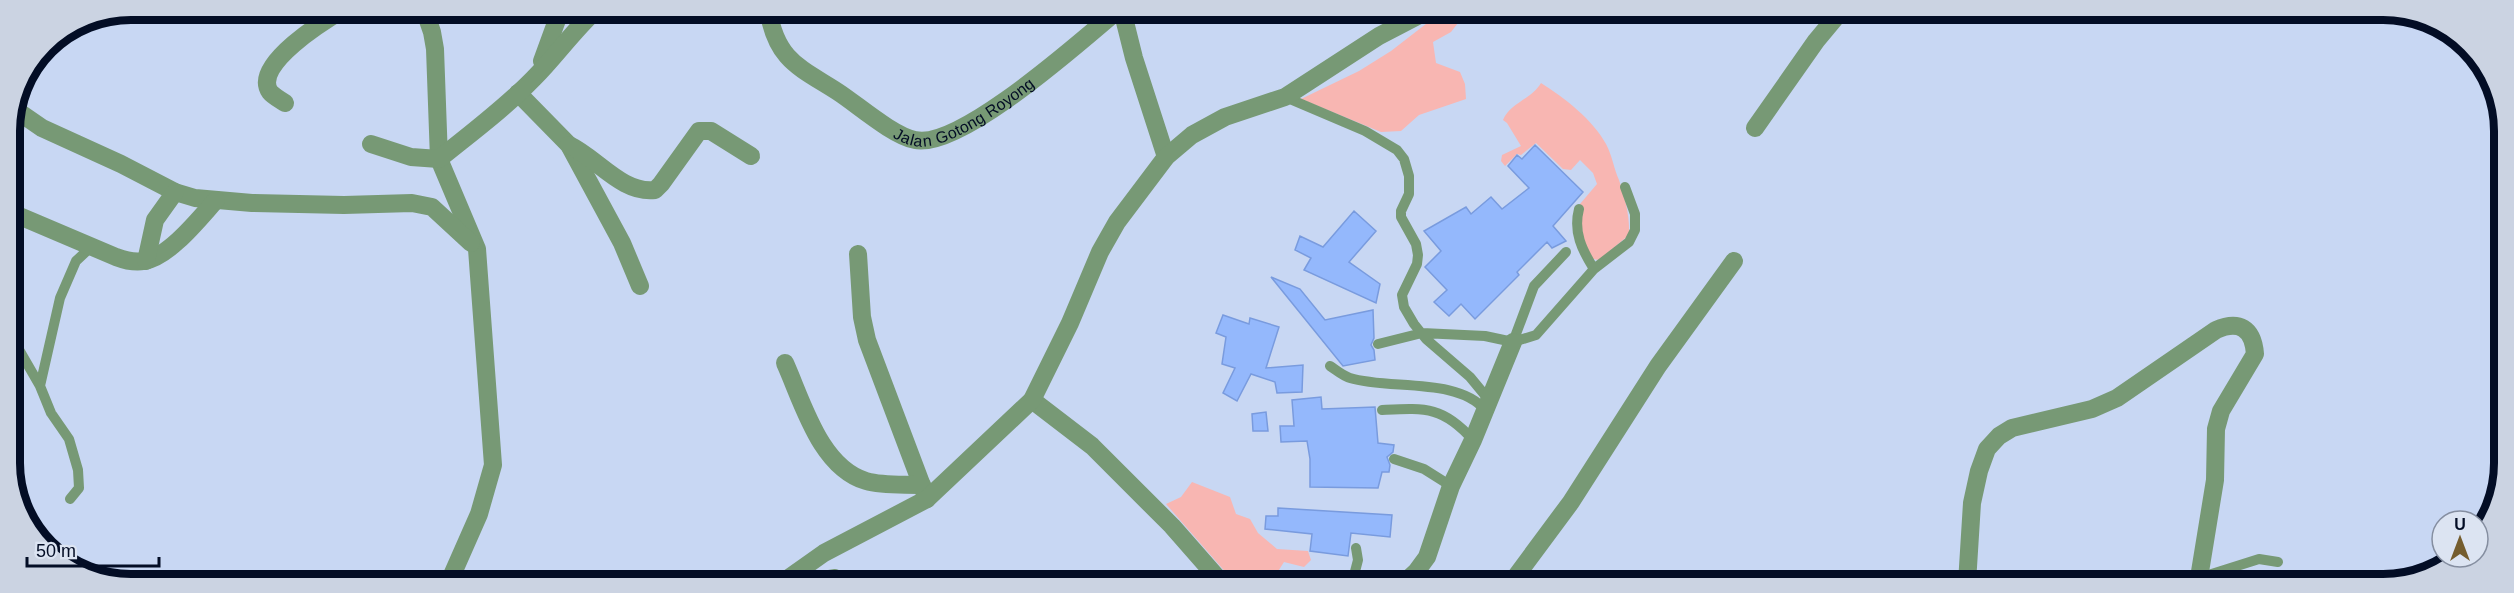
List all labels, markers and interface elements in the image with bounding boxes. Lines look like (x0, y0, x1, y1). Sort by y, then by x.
street label: Jalan Gotong Royong (891, 74, 1037, 149)
north arrow (2430, 509, 2490, 569)
text: U (2454, 516, 2466, 533)
scale bar (27, 530, 159, 568)
text: 50 m (36, 541, 76, 561)

